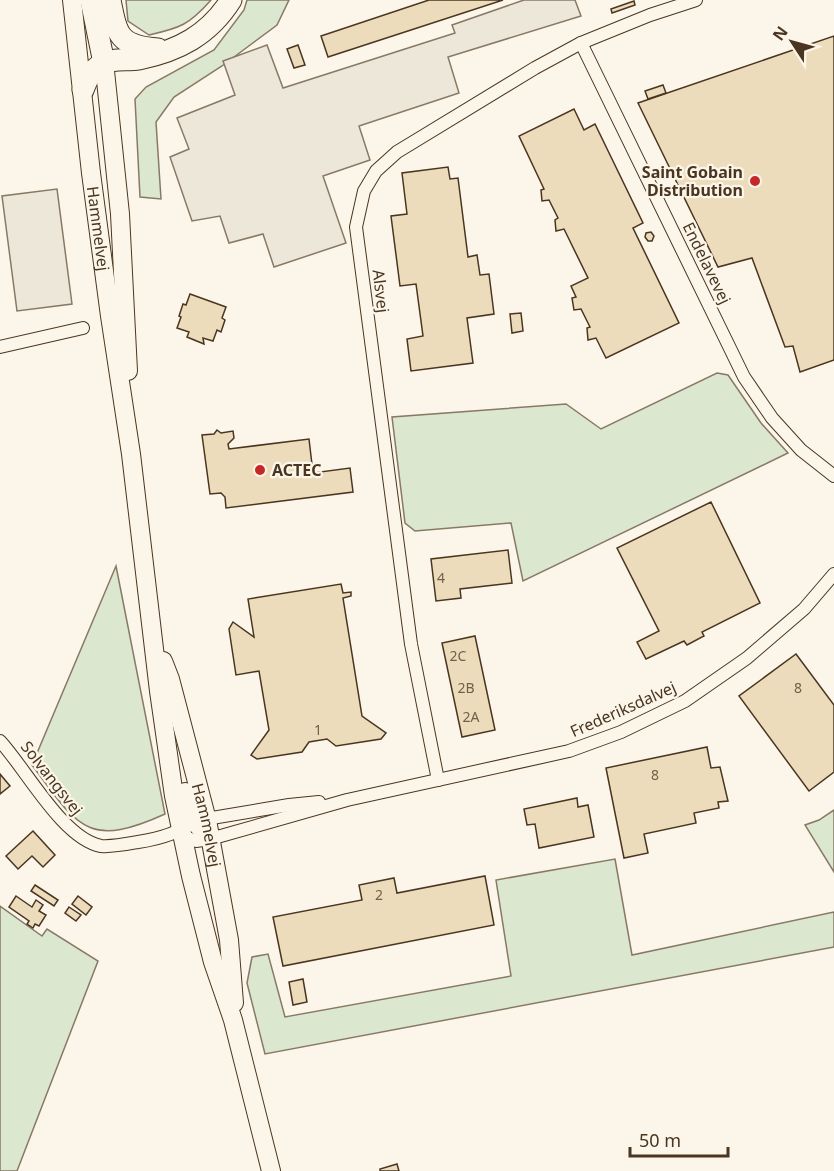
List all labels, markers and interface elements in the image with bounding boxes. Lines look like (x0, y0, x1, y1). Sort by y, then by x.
north arrow (762, 12, 822, 72)
text: N (767, 21, 793, 45)
place label: Saint Gobain Distribution (642, 161, 743, 201)
marker: Saint Gobain Distribution (748, 174, 762, 188)
street label: Hammelvej (82, 185, 115, 272)
street label: Endelavevej (678, 218, 736, 308)
street label: Alsvej (367, 268, 395, 314)
place label: ACTEC (272, 459, 322, 481)
marker: ACTEC (253, 463, 267, 477)
house number: 4 (437, 568, 445, 587)
house number: 2C (450, 646, 467, 665)
street label: Frederiksdalvej (567, 676, 679, 742)
house number: 2B (457, 678, 475, 697)
house number: 8 (794, 678, 802, 697)
house number: 2A (463, 707, 480, 726)
house number: 1 (314, 720, 322, 739)
street label: Solvangsvej (16, 736, 88, 820)
house number: 8 (651, 765, 659, 784)
street label: Hammelvej (187, 781, 226, 869)
house number: 2 (375, 885, 383, 904)
scale bar (630, 1120, 728, 1158)
text: 50 m (639, 1128, 681, 1152)

